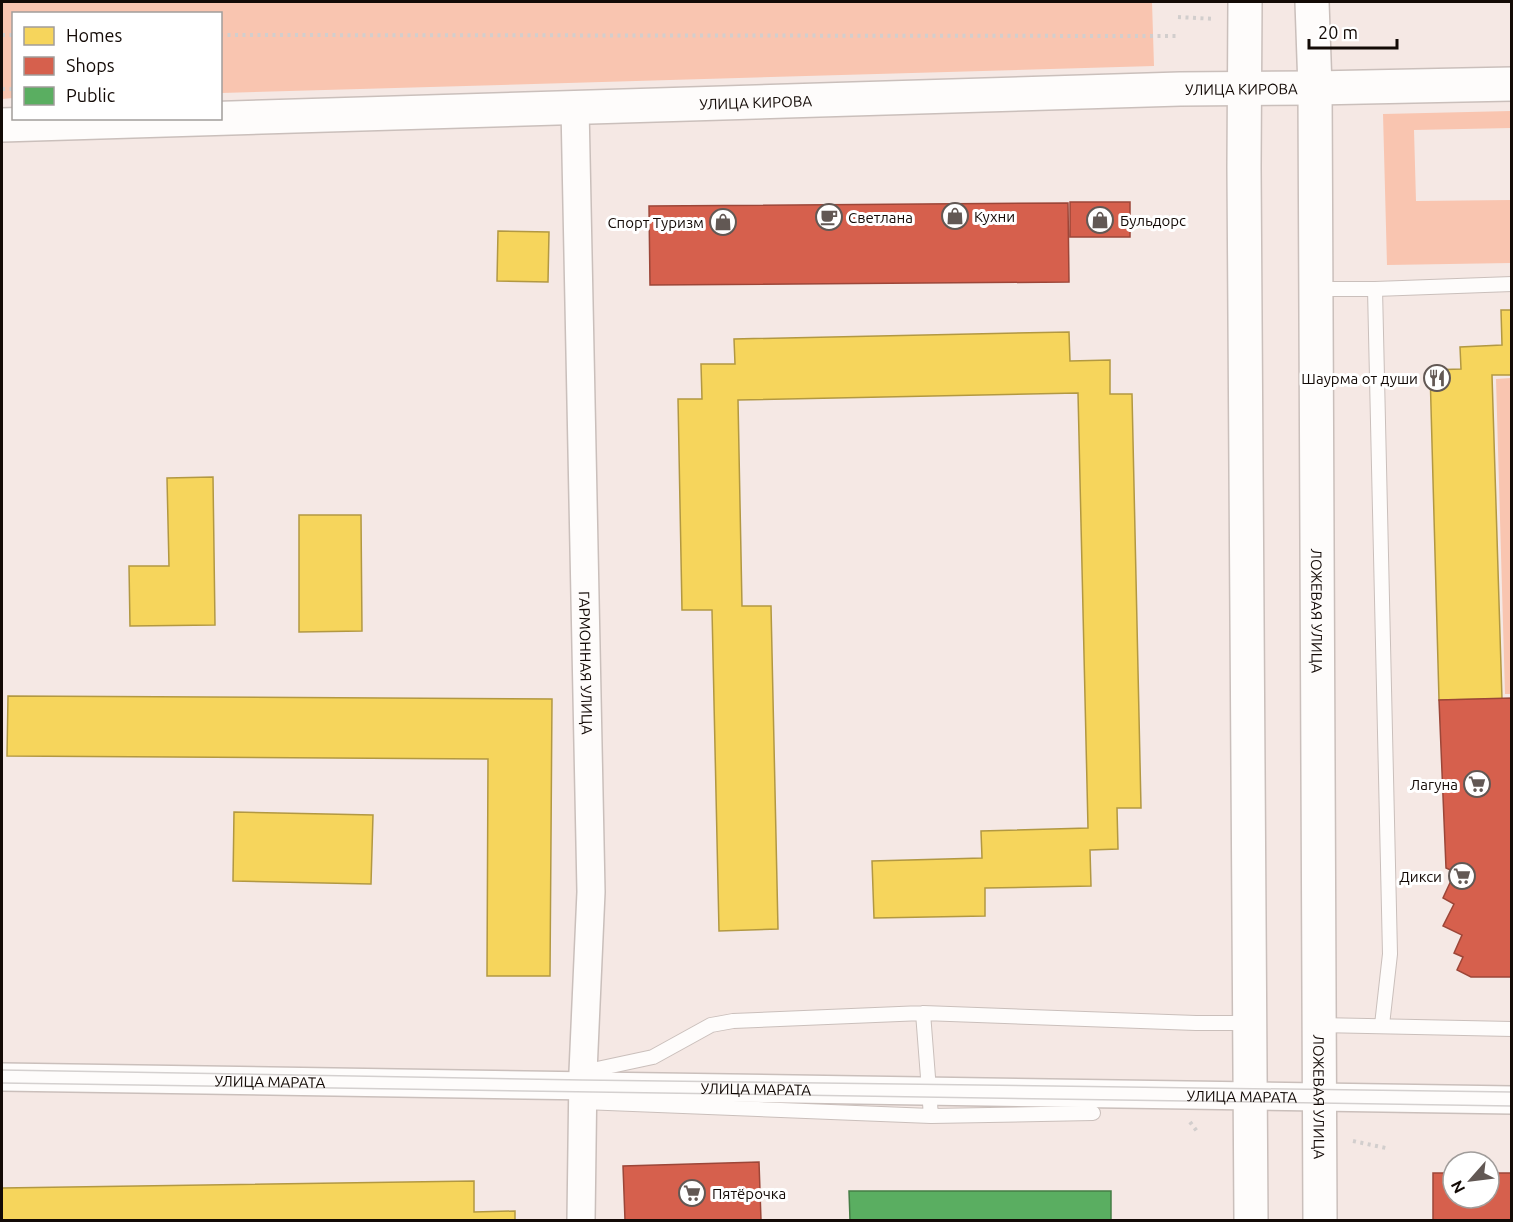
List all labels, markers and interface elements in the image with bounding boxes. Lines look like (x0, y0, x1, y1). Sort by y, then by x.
legend (12, 12, 222, 120)
scale bar (1309, 12, 1398, 50)
text: 20 m (1318, 22, 1358, 42)
text: Homes (66, 25, 123, 45)
text: Shops (66, 55, 115, 75)
street label: УЛИЦА КИРОВА (1185, 80, 1298, 97)
text: Public (66, 85, 115, 105)
street label: УЛИЦА КИРОВА (699, 92, 812, 112)
shop icon: Кухни (940, 201, 970, 231)
cafe icon: Светлана (814, 202, 844, 232)
shop icon: Бульдорс (1085, 205, 1115, 235)
shop icon: Спорт Туризм (708, 207, 738, 237)
place label: Кухни (974, 208, 1015, 225)
place label: Светлана (848, 209, 913, 226)
place label: Бульдорс (1120, 212, 1186, 229)
place label: Спорт Туризм (607, 214, 704, 231)
restaurant icon: Шаурма от души (1422, 363, 1452, 393)
place label: Шаурма от души (1301, 370, 1418, 387)
street label: ЛОЖЕВАЯ УЛИЦА (1309, 549, 1326, 674)
street label: ГАРМОННАЯ УЛИЦА (576, 591, 596, 735)
supermarket icon: Лагуна (1462, 769, 1492, 799)
place label: Лагуна (1410, 776, 1458, 793)
supermarket icon: Дикси (1447, 861, 1477, 891)
place label: Дикси (1399, 868, 1442, 885)
street label: ЛОЖЕВАЯ УЛИЦА (1311, 1035, 1328, 1160)
street label: УЛИЦА МАРАТА (215, 1072, 326, 1090)
street label: УЛИЦА МАРАТА (700, 1079, 812, 1098)
street label: УЛИЦА МАРАТА (1186, 1087, 1298, 1105)
north arrow (1441, 1150, 1501, 1210)
supermarket icon: Пятёрочка (677, 1178, 707, 1208)
text: N (1447, 1178, 1469, 1197)
place label: Пятёрочка (712, 1185, 786, 1202)

